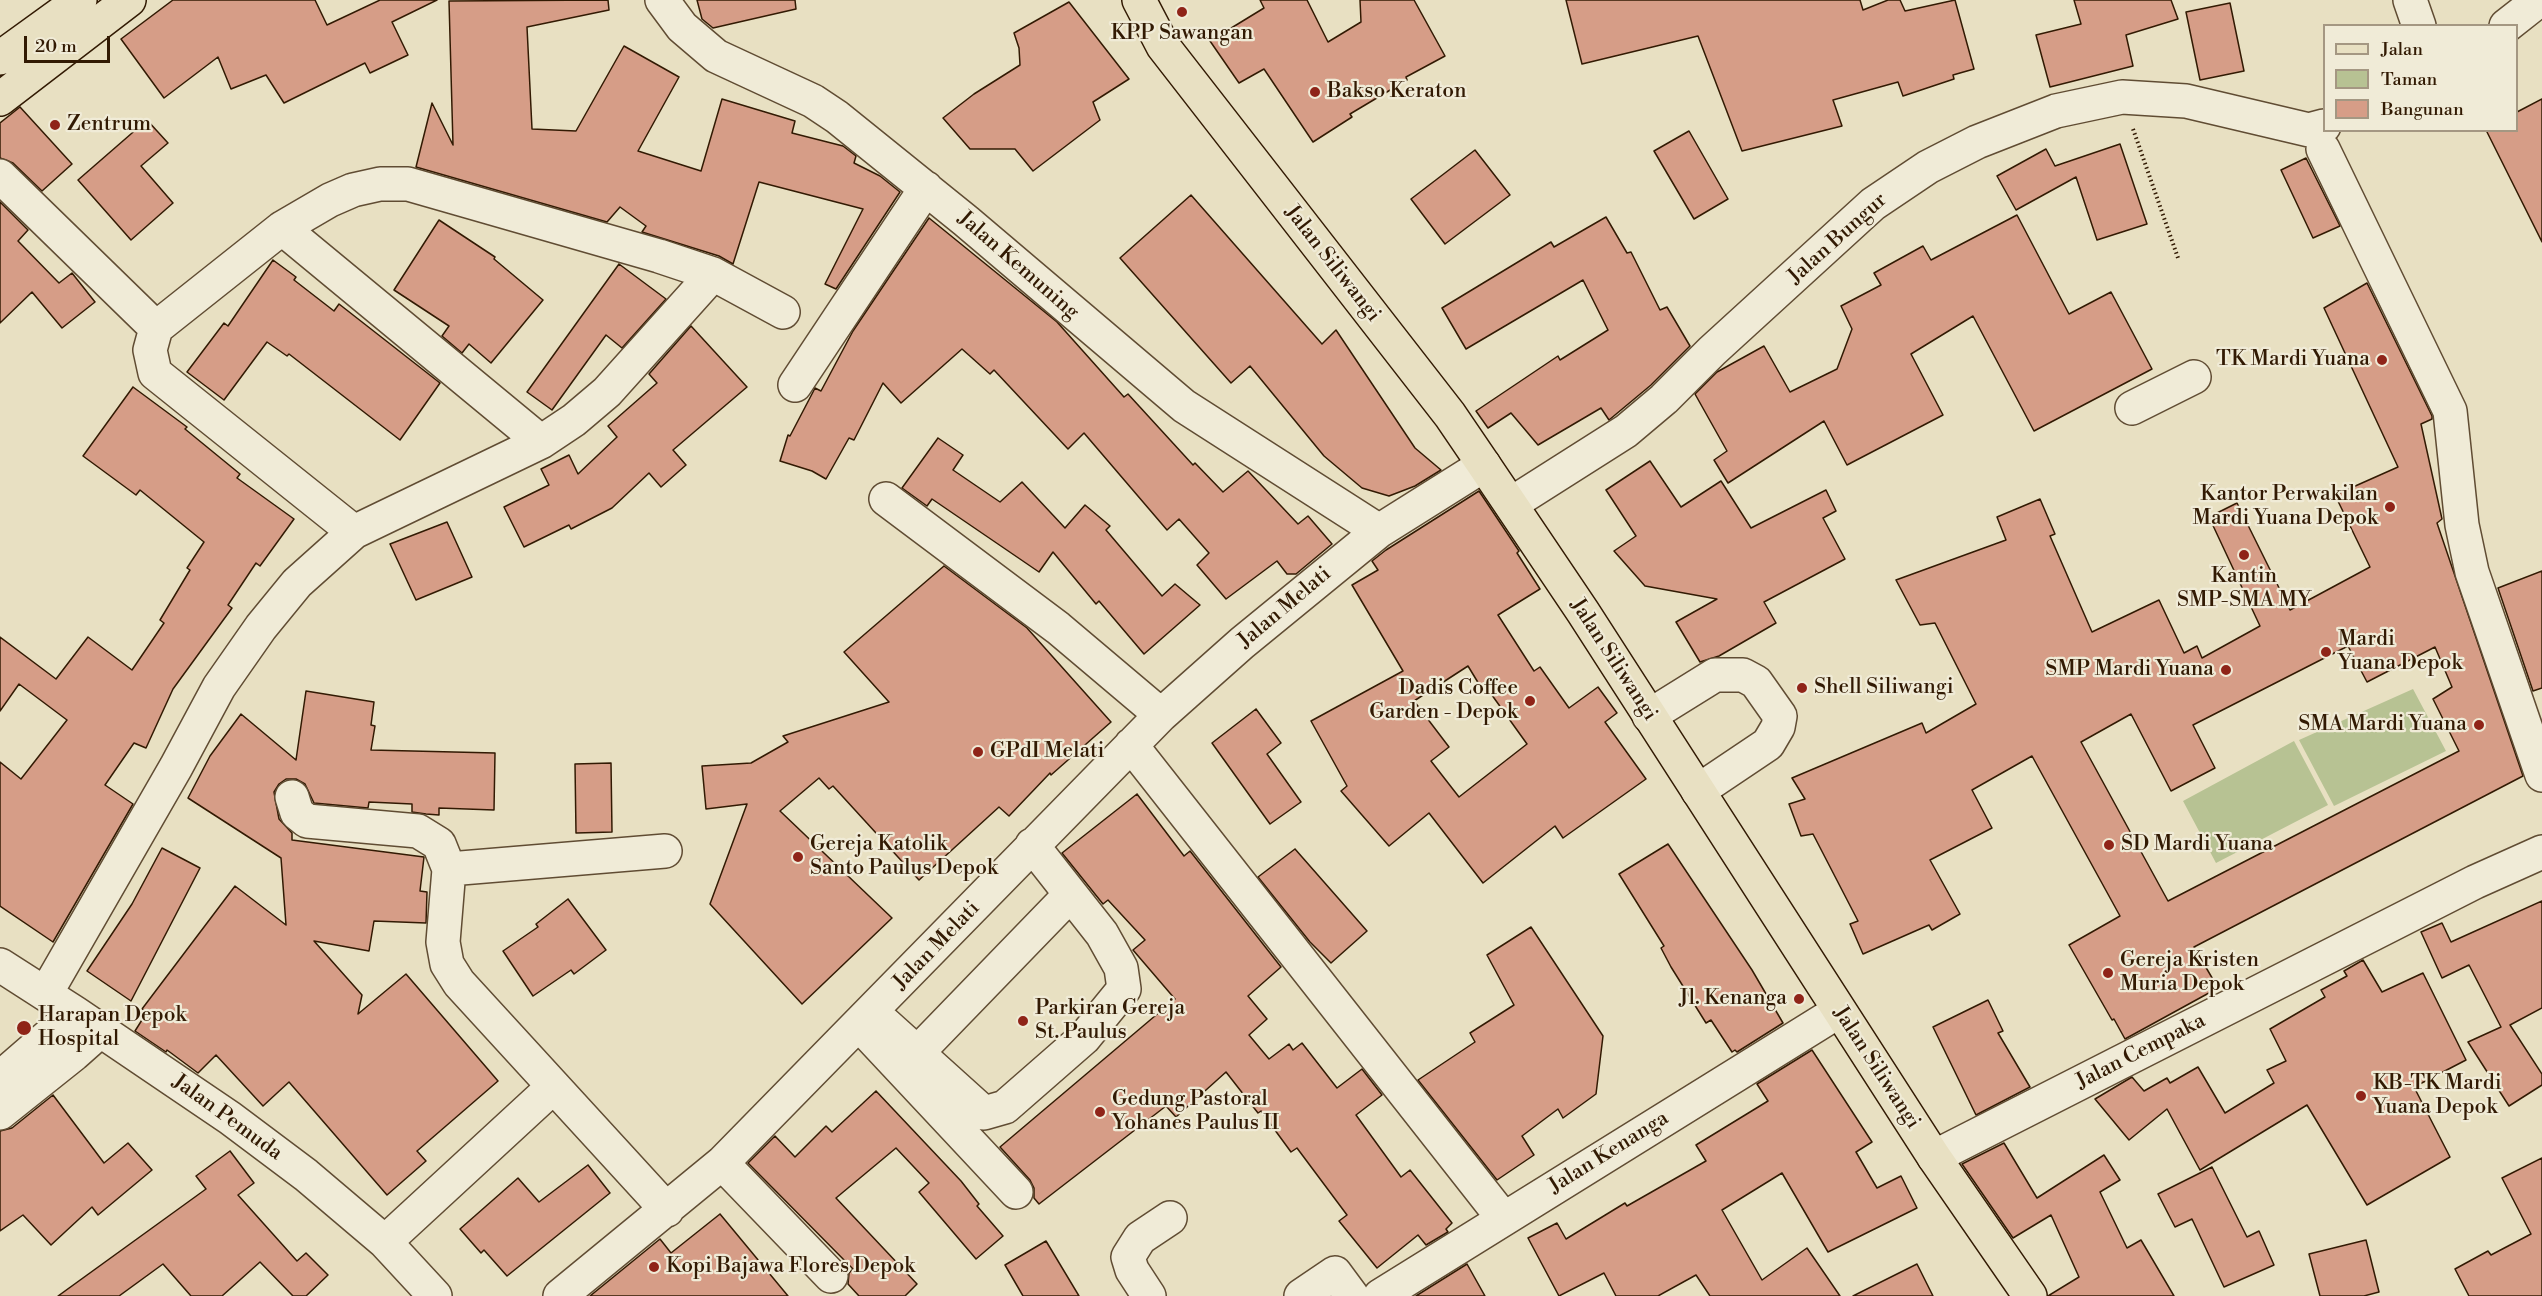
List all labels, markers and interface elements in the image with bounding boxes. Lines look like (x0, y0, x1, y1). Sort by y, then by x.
marker: KPP Sawangan (1175, 5, 1189, 19)
place label: KPP Sawangan (1111, 21, 1253, 47)
scale bar (27, 24, 112, 62)
legend (2323, 24, 2518, 132)
text: 20 m (35, 35, 77, 58)
text: Jalan (2381, 38, 2423, 61)
text: Taman (2381, 68, 2437, 91)
place label: Bakso Keraton (1327, 79, 1466, 105)
marker: Bakso Keraton (1308, 85, 1322, 99)
text: Bangunan (2381, 98, 2464, 121)
place label: Zentrum (67, 112, 151, 138)
marker: Zentrum (48, 118, 62, 132)
street label: Jalan Bungur (1783, 188, 1893, 290)
street label: Jalan Siliwangi (1279, 201, 1385, 327)
street label: Jalan Kemuning (952, 207, 1084, 325)
place label: TK Mardi Yuana (2216, 347, 2370, 373)
marker: TK Mardi Yuana (2375, 353, 2389, 367)
place label: Kantor Perwakilan Mardi Yuana Depok (2192, 482, 2378, 532)
marker: Kantor Perwakilan Mardi Yuana Depok (2383, 500, 2397, 514)
marker: Kantin SMP-SMA MY (2237, 548, 2251, 562)
street label: Jalan Melati (1233, 562, 1337, 654)
place label: Kantin SMP-SMA MY (2177, 564, 2311, 614)
street label: Jalan Siliwangi (1564, 594, 1662, 726)
place label: Mardi Yuana Depok (2338, 627, 2462, 677)
marker: Mardi Yuana Depok (2319, 645, 2333, 659)
place label: SMP Mardi Yuana (2045, 657, 2214, 683)
marker: SMP Mardi Yuana (2219, 663, 2233, 677)
place label: Shell Siliwangi (1814, 675, 1954, 701)
place label: Dadis Coffee Garden - Depok (1369, 676, 1518, 726)
marker: Shell Siliwangi (1795, 681, 1809, 695)
marker: Dadis Coffee Garden - Depok (1523, 694, 1537, 708)
place label: SMA Mardi Yuana (2298, 712, 2467, 738)
marker: SMA Mardi Yuana (2472, 718, 2486, 732)
place label: GPdI Melati (990, 739, 1104, 765)
marker: GPdI Melati (971, 745, 985, 759)
place label: Gereja Katolik Santo Paulus Depok (810, 832, 998, 882)
place label: SD Mardi Yuana (2121, 832, 2273, 858)
marker: SD Mardi Yuana (2102, 838, 2116, 852)
marker: Gereja Katolik Santo Paulus Depok (791, 850, 805, 864)
street label: Jalan Melati (888, 896, 986, 996)
place label: Gereja Kristen Muria Depok (2120, 948, 2259, 998)
marker: Gereja Kristen Muria Depok (2101, 966, 2115, 980)
place label: Jl. Kenanga (1679, 986, 1787, 1012)
marker: Jl. Kenanga (1792, 992, 1806, 1006)
place label: Parkiran Gereja St. Paulus (1035, 996, 1185, 1046)
street label: Jalan Siliwangi (1827, 1002, 1925, 1134)
place label: Harapan Depok Hospital (38, 1003, 186, 1053)
street label: Jalan Cempaka (2072, 1009, 2210, 1095)
marker: Parkiran Gereja St. Paulus (1016, 1014, 1030, 1028)
marker: Harapan Depok Hospital (15, 1019, 33, 1037)
street label: Jalan Pemuda (167, 1070, 287, 1166)
place label: KB-TK Mardi Yuana Depok (2373, 1071, 2502, 1121)
place label: Gedung Pastoral Yohanes Paulus II (1112, 1087, 1279, 1137)
marker: KB-TK Mardi Yuana Depok (2354, 1089, 2368, 1103)
marker: Gedung Pastoral Yohanes Paulus II (1093, 1105, 1107, 1119)
street label: Jalan Kenanga (1545, 1106, 1673, 1200)
place label: Kopi Bajawa Flores Depok (666, 1254, 915, 1280)
marker: Kopi Bajawa Flores Depok (647, 1260, 661, 1274)

